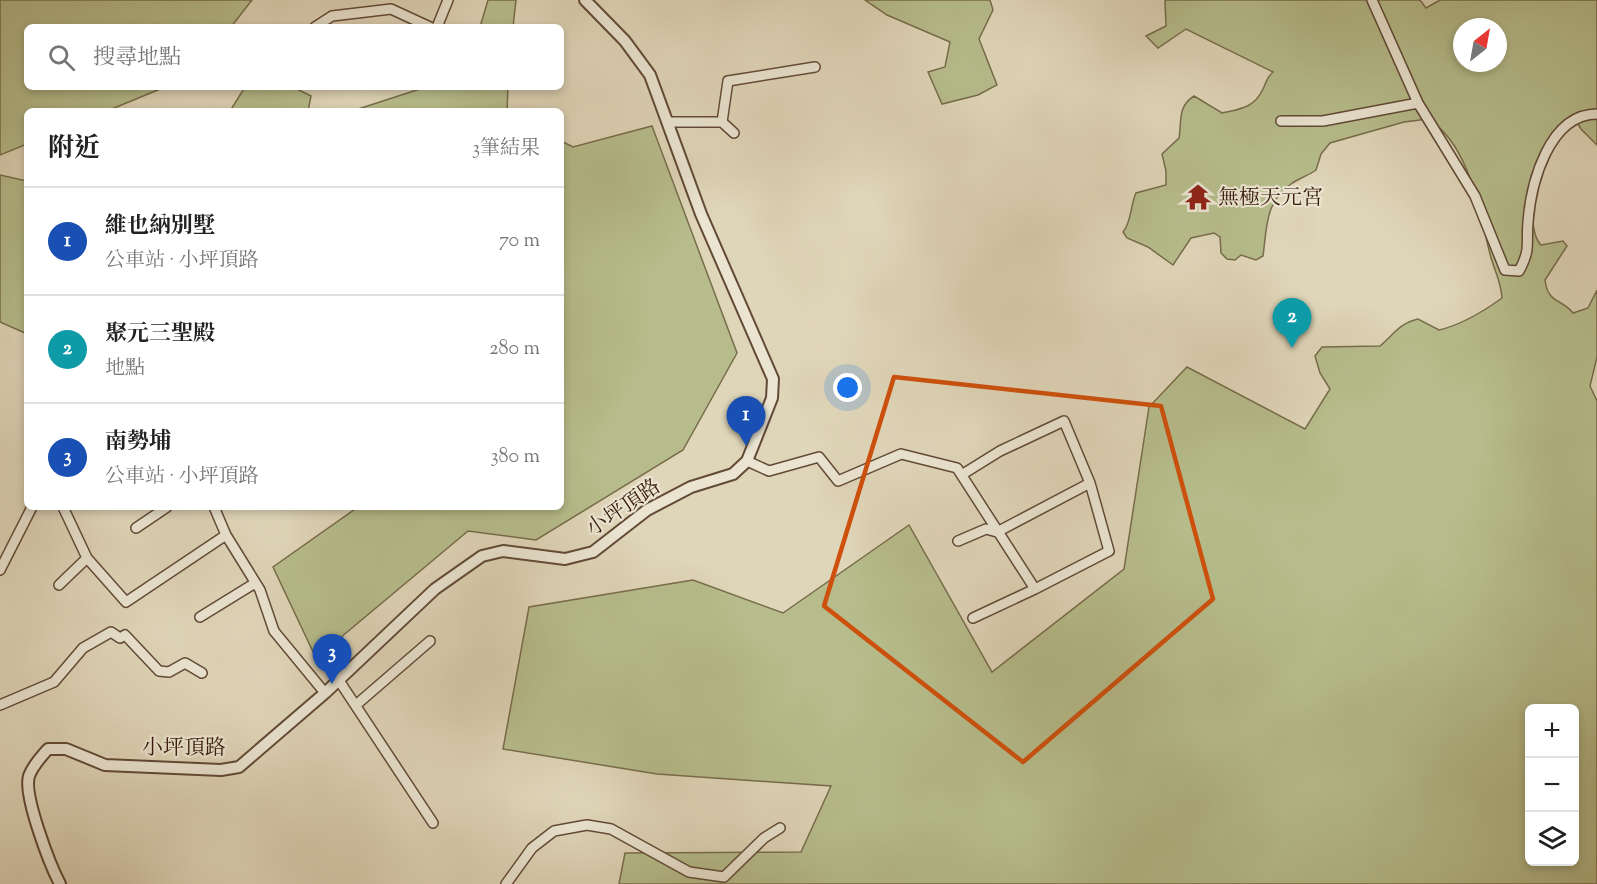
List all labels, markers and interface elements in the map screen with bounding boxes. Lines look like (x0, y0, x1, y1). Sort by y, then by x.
north arrow (1453, 18, 1507, 72)
search box (24, 24, 564, 90)
icon: search (45, 41, 78, 74)
text: 搜尋地點 (93, 43, 181, 75)
text: 附近 (48, 131, 100, 168)
text: 3筆結果 (472, 135, 540, 164)
temple icon: 無極天元宮 (1183, 182, 1213, 212)
place label: 無極天元宮 (1218, 184, 1323, 214)
text: 維也納別墅 (105, 211, 215, 243)
text: 1 (64, 227, 71, 256)
text: 70 m (499, 227, 540, 256)
text: 公車站 · 小坪頂路 (105, 247, 259, 276)
pin: 2 (1272, 298, 1312, 348)
text: 聚元三聖殿 (105, 319, 215, 351)
text: 2 (63, 335, 72, 364)
text: 280 m (489, 335, 540, 364)
text: 地點 (105, 355, 145, 384)
your location (833, 373, 862, 402)
pin: 1 (726, 396, 766, 446)
text: 南勢埔 (105, 427, 171, 459)
text: 3 (63, 443, 72, 472)
text: 380 m (491, 443, 540, 472)
text: 公車站 · 小坪頂路 (105, 463, 259, 492)
street label: 小坪頂路 (581, 473, 667, 545)
pin: 3 (312, 634, 352, 684)
map controls (1525, 704, 1579, 866)
button: + (1525, 704, 1579, 758)
street label: 小坪頂路 (142, 734, 226, 764)
button: − (1525, 758, 1579, 812)
button: layers (1525, 812, 1579, 866)

